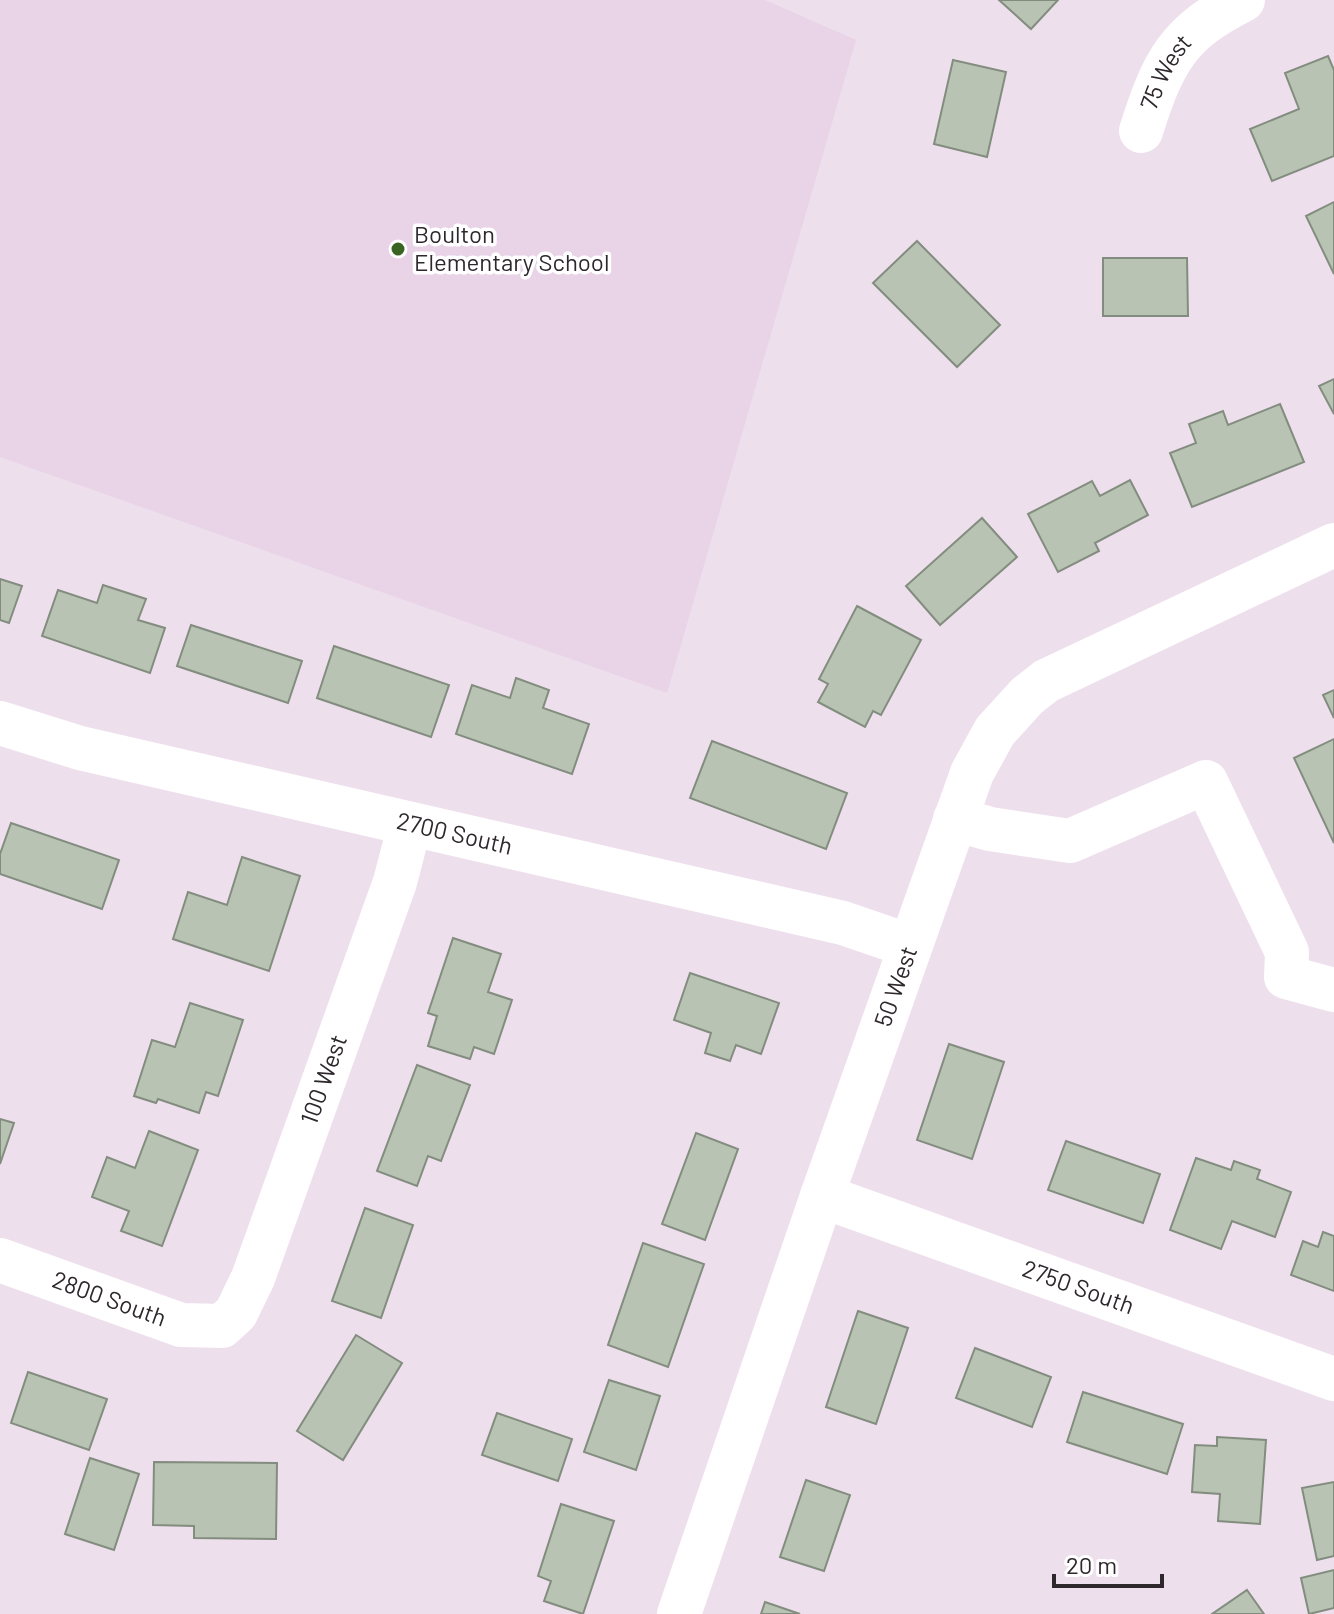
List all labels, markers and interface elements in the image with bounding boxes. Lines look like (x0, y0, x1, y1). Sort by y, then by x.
street label: 75 West (1133, 27, 1197, 113)
place label: Boulton Elementary School (414, 219, 609, 276)
marker: Boulton Elementary School (389, 240, 407, 258)
street label: 2700 South (394, 805, 515, 860)
street label: 50 West (867, 942, 922, 1030)
street label: 100 West (293, 1030, 352, 1128)
street label: 2750 South (1019, 1253, 1138, 1319)
street label: 2800 South (49, 1264, 171, 1332)
scale bar (1054, 1538, 1162, 1588)
text: 20 m (1066, 1550, 1117, 1579)

